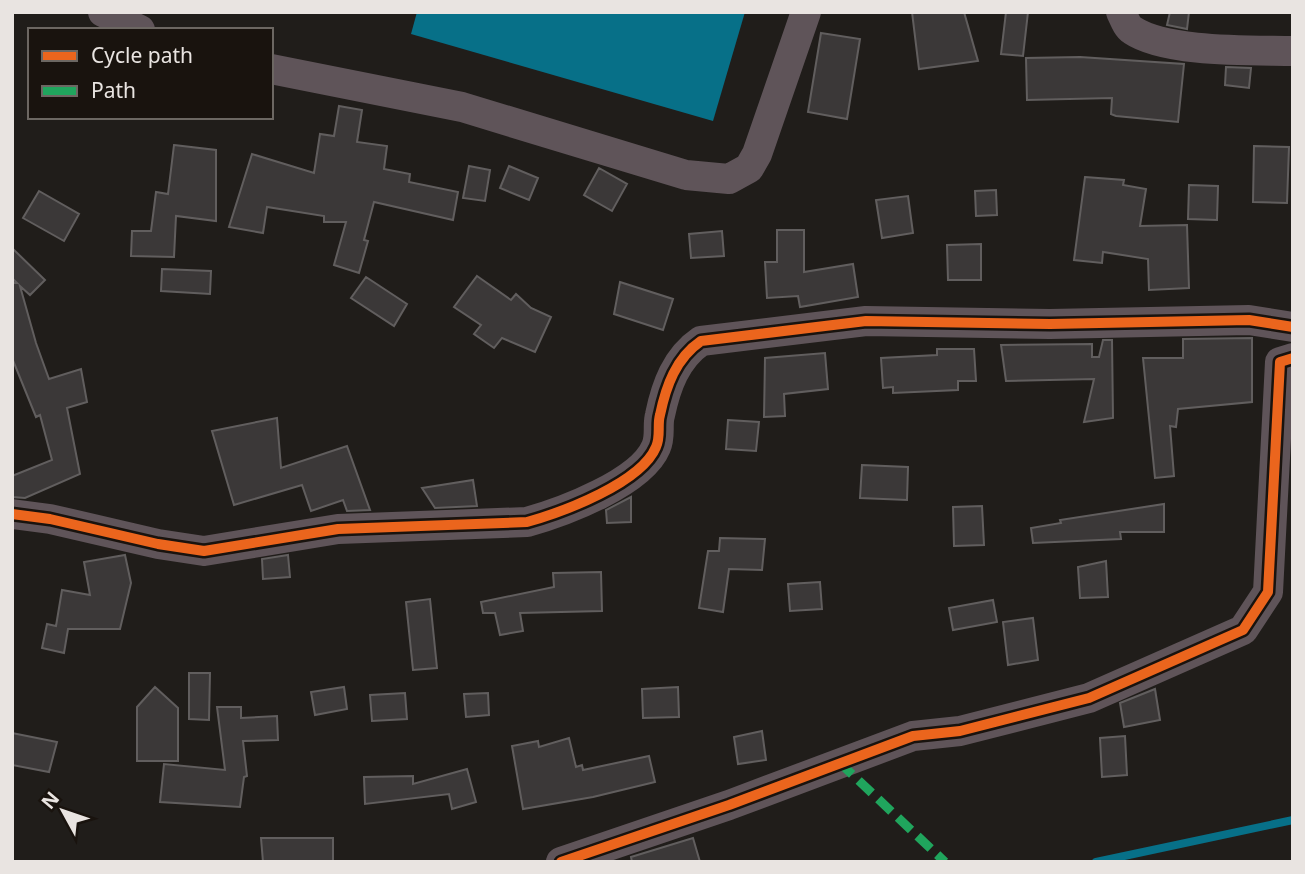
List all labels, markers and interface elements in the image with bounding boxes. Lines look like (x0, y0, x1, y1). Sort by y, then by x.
legend (28, 28, 273, 119)
text: Cycle path (91, 41, 193, 69)
text: Path (91, 76, 136, 104)
north arrow (28, 776, 98, 846)
text: N (35, 786, 65, 814)

